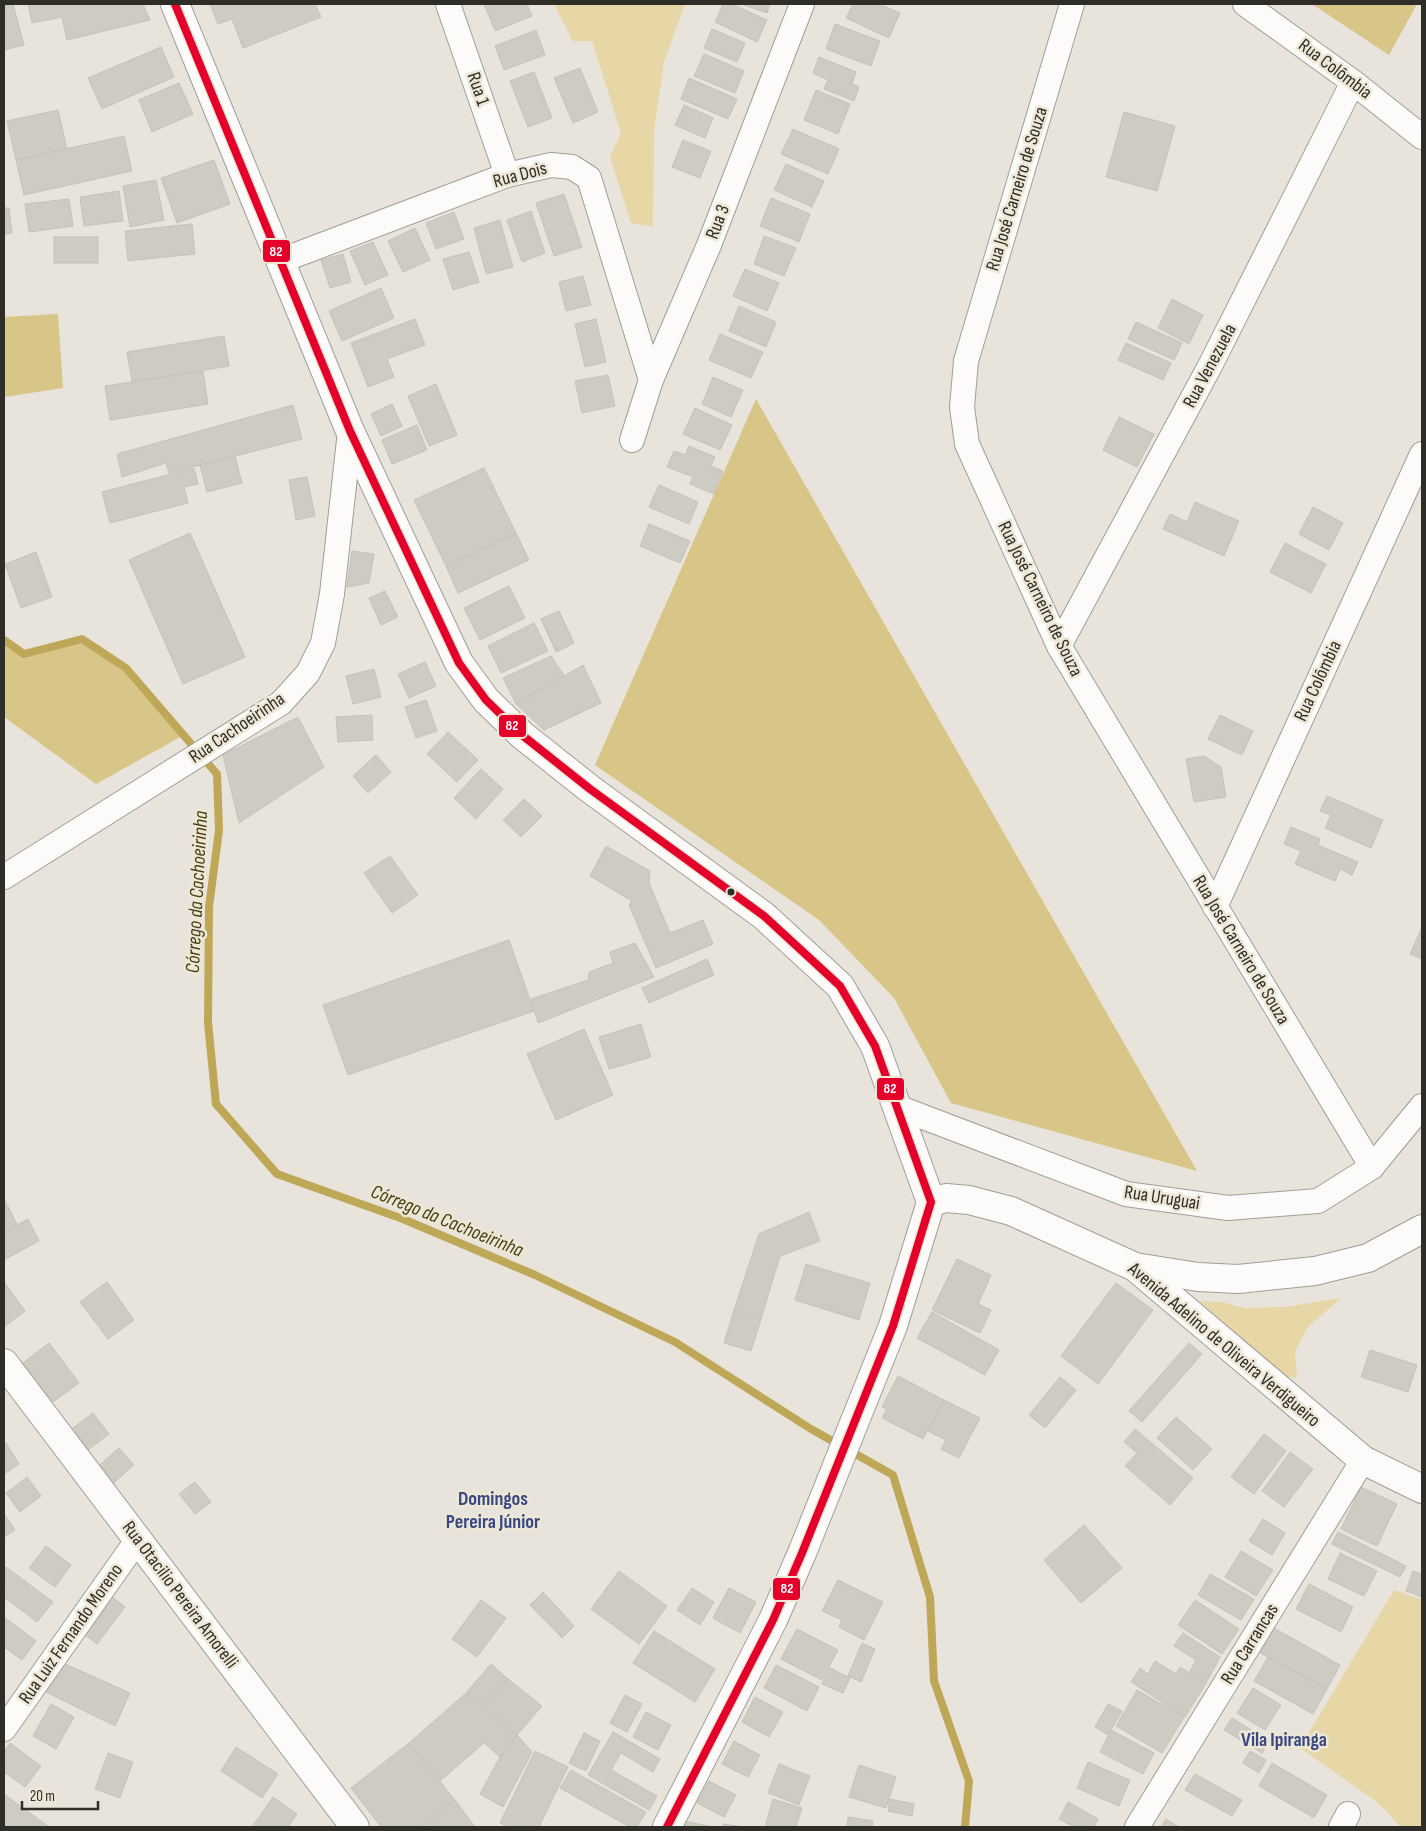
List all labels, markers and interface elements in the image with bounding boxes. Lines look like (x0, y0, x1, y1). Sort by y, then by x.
street label: Rua Colômbia (1294, 34, 1376, 104)
street label: Rua 1 (462, 69, 494, 109)
street label: Rua José Carneiro de Souza (981, 104, 1053, 274)
street label: Rua Dois (491, 157, 550, 193)
street label: Rua 3 (701, 202, 735, 242)
line badge: 82 (262, 239, 291, 263)
text: 82 (270, 243, 282, 260)
street label: Rua Venezuela (1178, 320, 1242, 412)
street label: Rua José Carneiro de Souza (992, 518, 1088, 680)
street label: Rua Colômbia (1289, 637, 1347, 725)
street label: Rua Cachoeirinha (185, 688, 289, 768)
line badge: 82 (498, 714, 527, 738)
text: 82 (506, 717, 518, 734)
water label: Córrego da Cachoeirinha (181, 810, 213, 974)
street label: Rua José Carneiro de Souza (1187, 871, 1295, 1029)
unlabelled marker (726, 887, 736, 897)
line badge: 82 (876, 1077, 905, 1101)
text: 82 (884, 1080, 896, 1097)
water label: Córrego da Cachoeirinha (367, 1179, 527, 1263)
street label: Rua Uruguai (1123, 1181, 1201, 1215)
street label: Avenida Adelino de Oliveira Verdigueiro (1122, 1257, 1325, 1432)
district label: Domingos Pereira Júnior (446, 1487, 540, 1534)
street label: Rua Otacilio Pereira Amorelli (117, 1517, 243, 1673)
street label: Rua Luiz Fernando Moreno (14, 1559, 128, 1709)
line badge: 82 (772, 1577, 801, 1601)
text: 82 (781, 1580, 793, 1597)
street label: Rua Carrancas (1216, 1599, 1284, 1689)
district label: Vila Ipiranga (1241, 1728, 1327, 1752)
scale bar (22, 1778, 99, 1810)
text: 20 m (30, 1787, 55, 1806)

